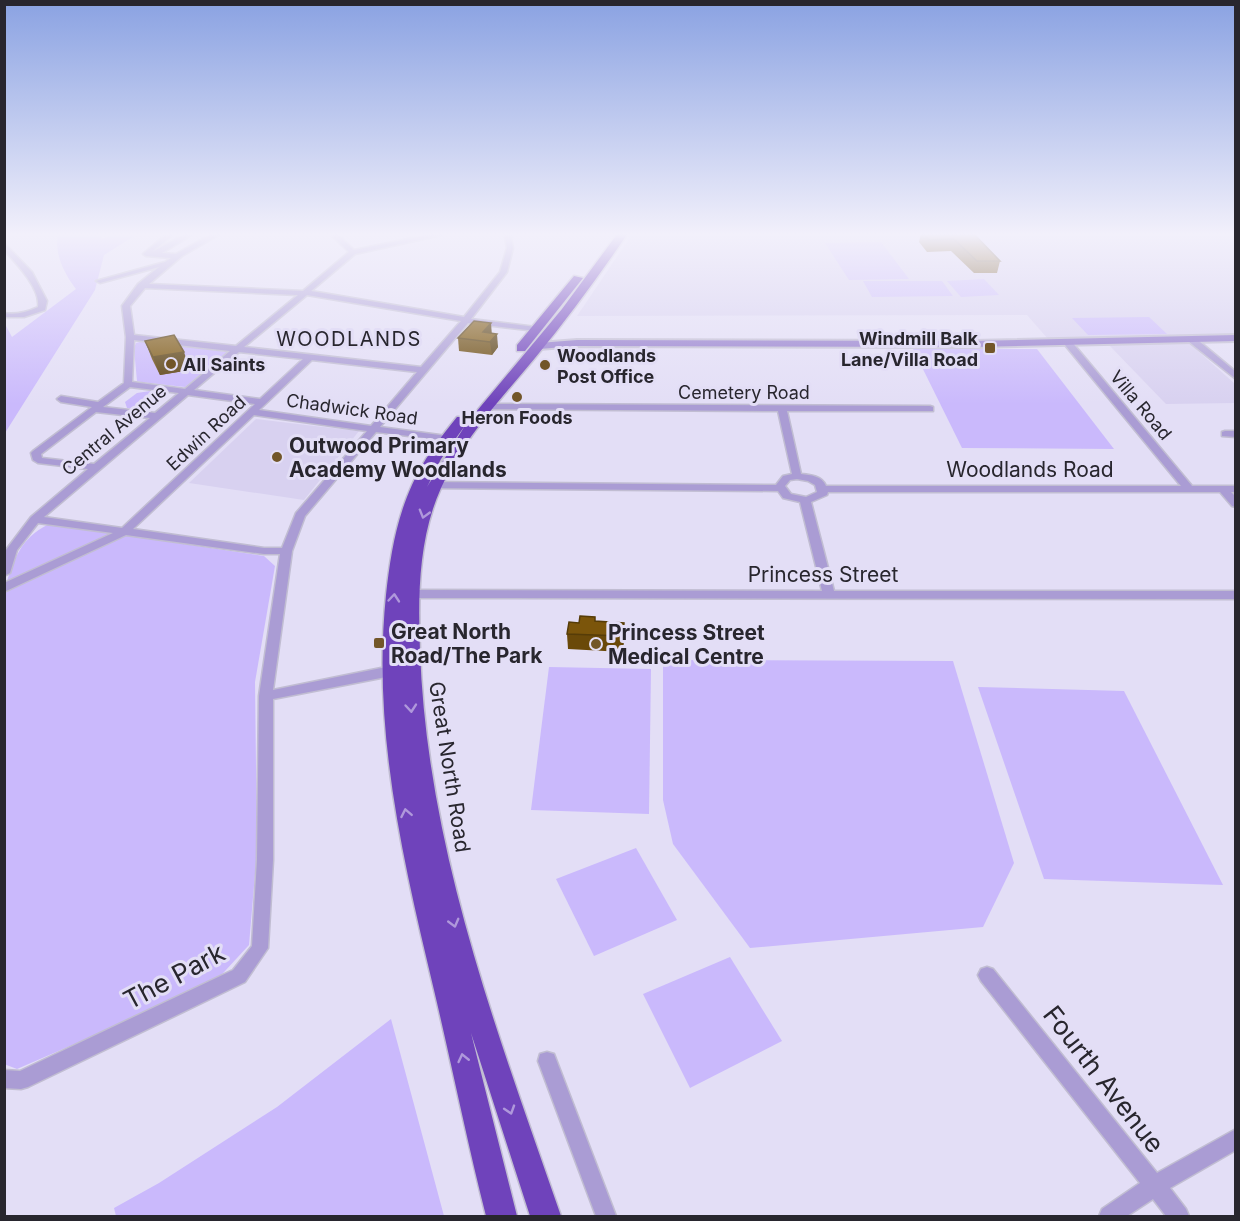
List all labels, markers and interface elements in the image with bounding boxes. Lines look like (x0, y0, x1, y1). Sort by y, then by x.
district label: WOODLANDS (276, 327, 422, 351)
place label: Windmill Balk Lane/Villa Road (841, 328, 979, 370)
marker: Windmill Balk Lane/Villa Road (983, 341, 997, 355)
place label: Woodlands Post Office (557, 345, 656, 387)
place label: All Saints (183, 354, 265, 375)
marker: All Saints (164, 357, 178, 371)
marker: Woodlands Post Office (538, 358, 552, 372)
street label: Villa Road (1106, 366, 1176, 444)
street label: Central Avenue (58, 380, 170, 480)
street label: Cemetery Road (678, 382, 810, 403)
street label: Chadwick Road (285, 389, 419, 429)
marker: Heron Foods (510, 390, 524, 404)
street label: Edwin Road (162, 391, 250, 475)
place label: Heron Foods (461, 407, 573, 428)
place label: Outwood Primary Academy Woodlands (289, 433, 507, 482)
marker: Outwood Primary Academy Woodlands (270, 450, 284, 464)
street label: Woodlands Road (946, 457, 1114, 482)
one-way arrow (419, 508, 431, 519)
street label: Princess Street (748, 562, 898, 587)
one-way arrow (387, 594, 400, 603)
place label: Great North Road/The Park (391, 619, 543, 668)
place label: Princess Street Medical Centre (608, 620, 765, 669)
marker: Great North Road/The Park (372, 636, 386, 650)
marker: Princess Street Medical Centre (589, 637, 603, 651)
street label: Great North Road (424, 680, 476, 854)
one-way arrow (404, 703, 417, 712)
one-way arrow (400, 809, 413, 819)
one-way arrow (447, 917, 459, 928)
street label: The Park (118, 936, 230, 1016)
street label: Fourth Avenue (1037, 999, 1171, 1159)
one-way arrow (457, 1053, 470, 1063)
one-way arrow (503, 1104, 515, 1115)

